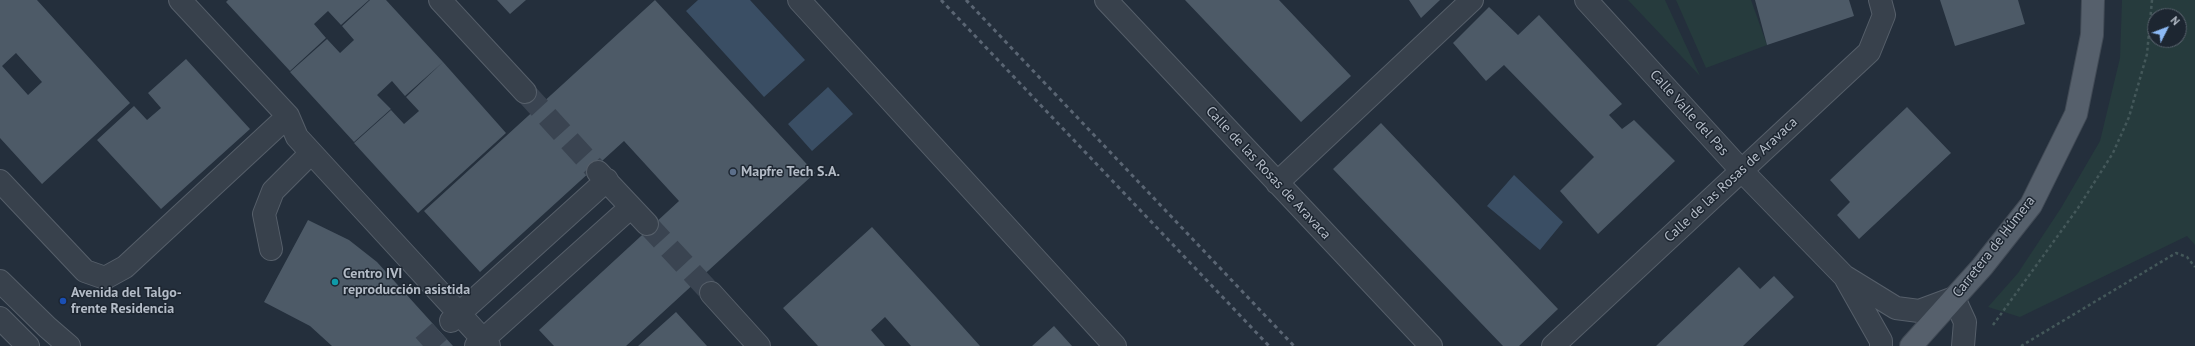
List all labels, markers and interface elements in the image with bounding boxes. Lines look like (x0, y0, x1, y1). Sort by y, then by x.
north arrow (2147, 8, 2187, 48)
text: N (2168, 13, 2183, 28)
street label: Calle Valle del Pas (1646, 67, 1732, 159)
street label: Calle de las Rosas de Aravaca (1202, 103, 1334, 243)
street label: Calle de las Rosas de Aravaca (1661, 114, 1801, 246)
place label: Mapfre Tech S.A. (741, 164, 840, 180)
marker: Mapfre Tech S.A. (728, 167, 738, 177)
street label: Carretera de Húmera (1949, 193, 2039, 301)
place label: Centro IVI reproducción asistida (343, 266, 470, 298)
marker: Centro IVI reproducción asistida (330, 277, 340, 287)
place label: Avenida del Talgo- frente Residencia (71, 285, 182, 318)
marker: Avenida del Talgo- frente Residencia (58, 296, 68, 306)

